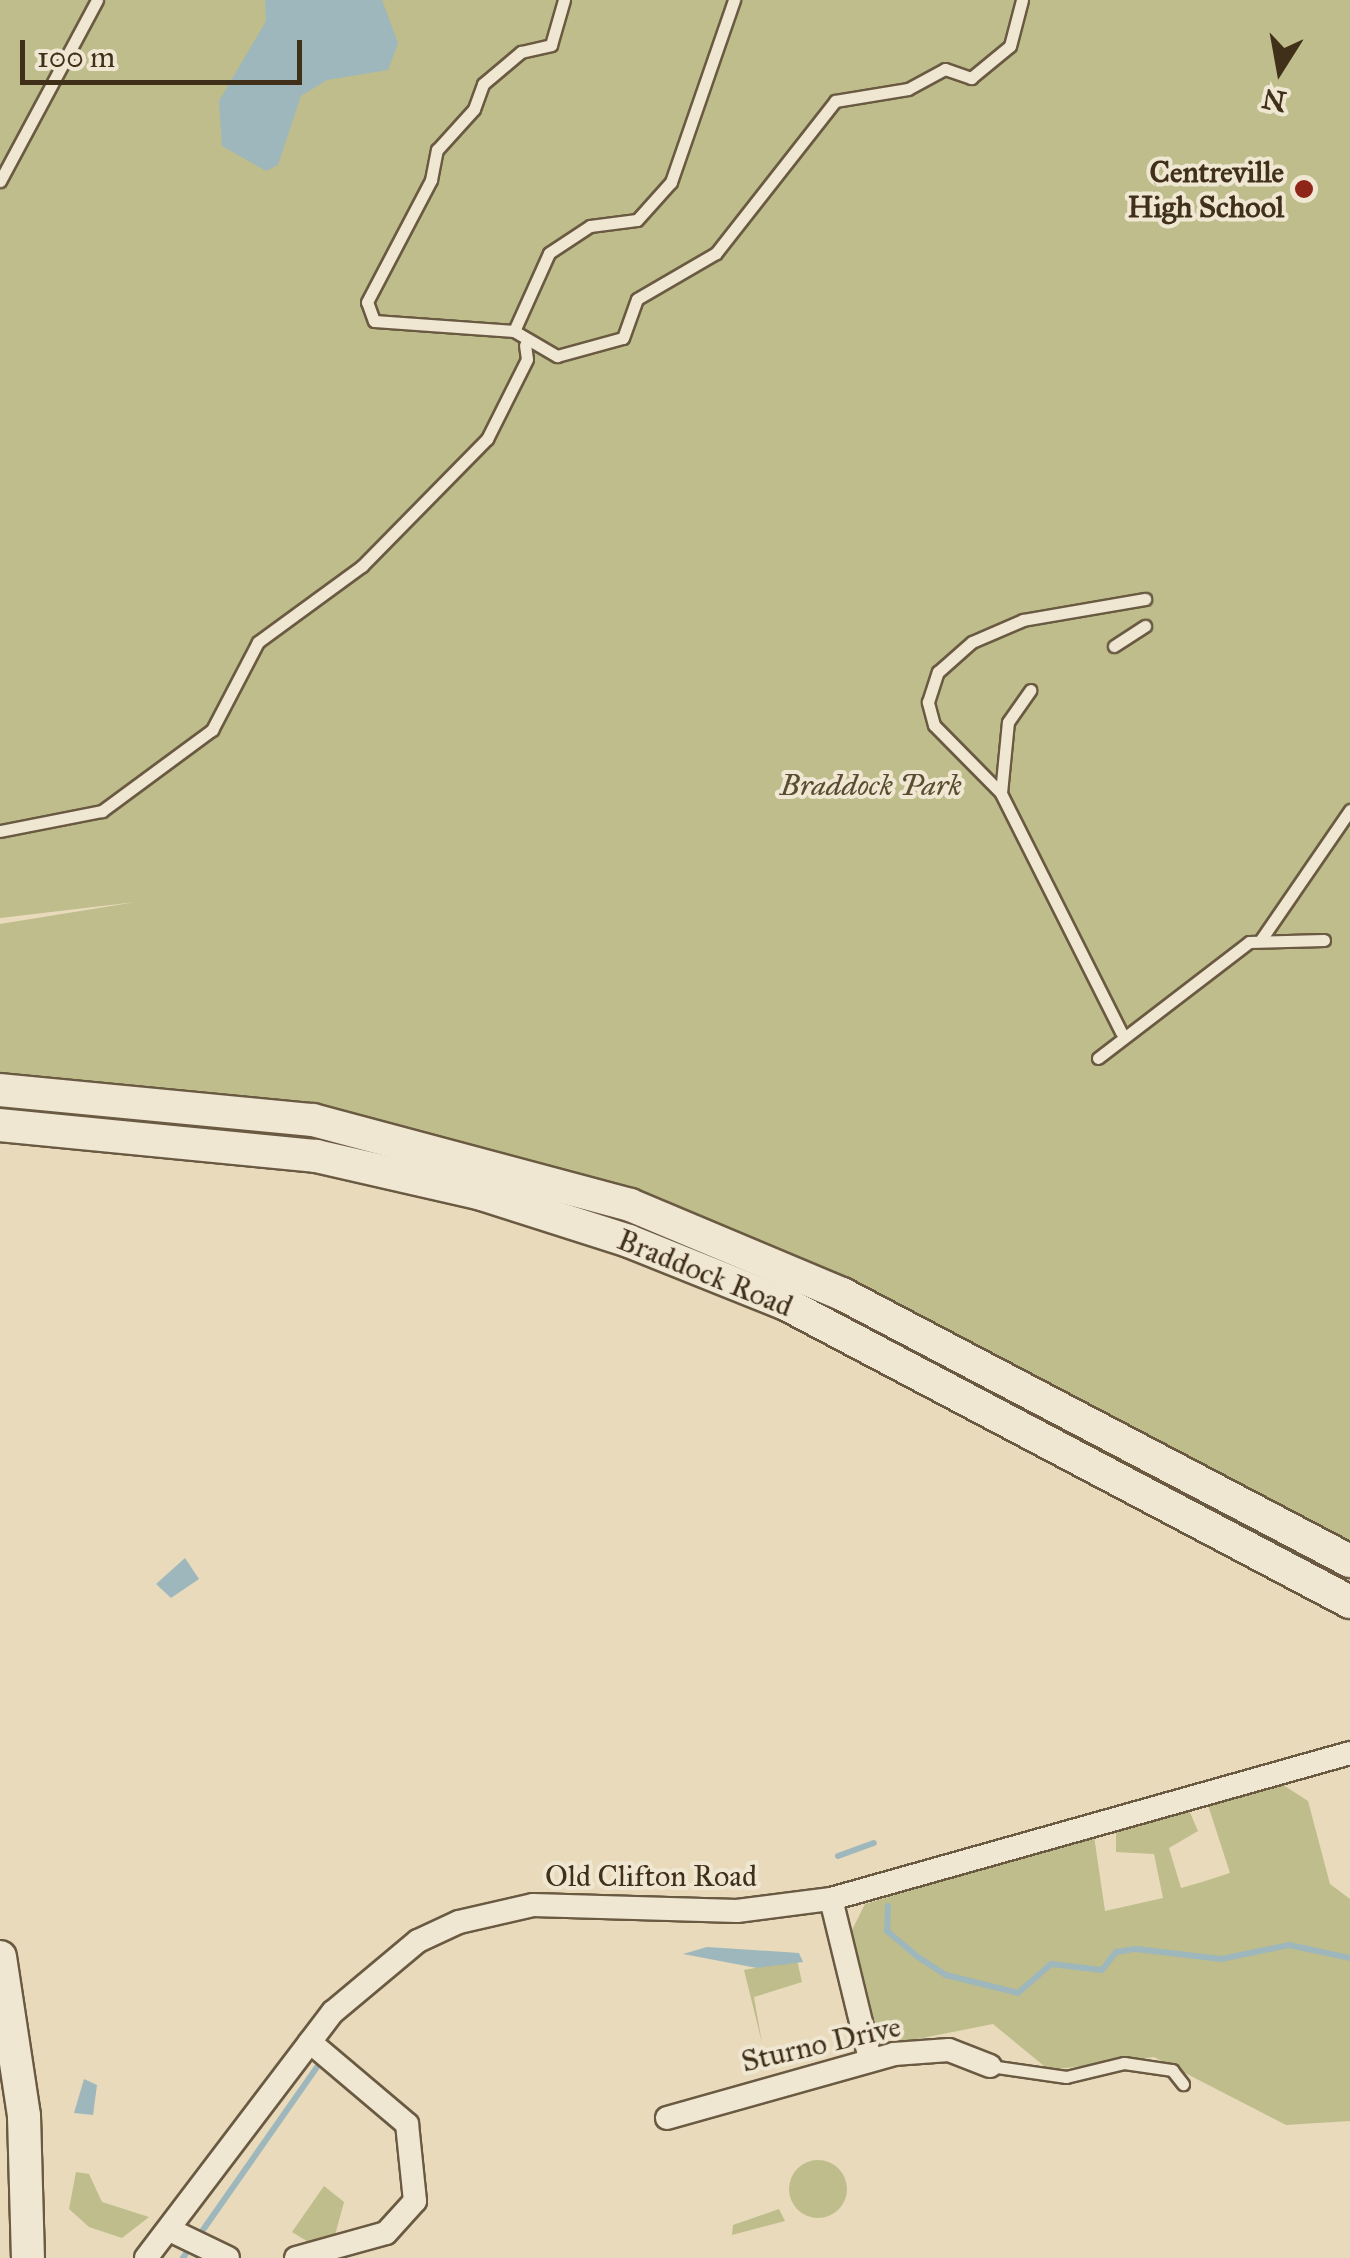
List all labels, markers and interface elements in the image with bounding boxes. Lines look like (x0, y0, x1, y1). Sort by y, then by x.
scale bar (25, 20, 308, 82)
north arrow (1230, 20, 1330, 120)
text: 100 m (37, 39, 115, 75)
text: N (1259, 80, 1289, 119)
place label: Centreville High School (1128, 154, 1284, 224)
marker: Centreville High School (1293, 178, 1315, 200)
park label: Braddock Park (780, 767, 962, 803)
street label: Braddock Road (612, 1221, 798, 1325)
street label: Old Clifton Road (545, 1858, 757, 1894)
street label: Sturno Drive (738, 2008, 904, 2080)

